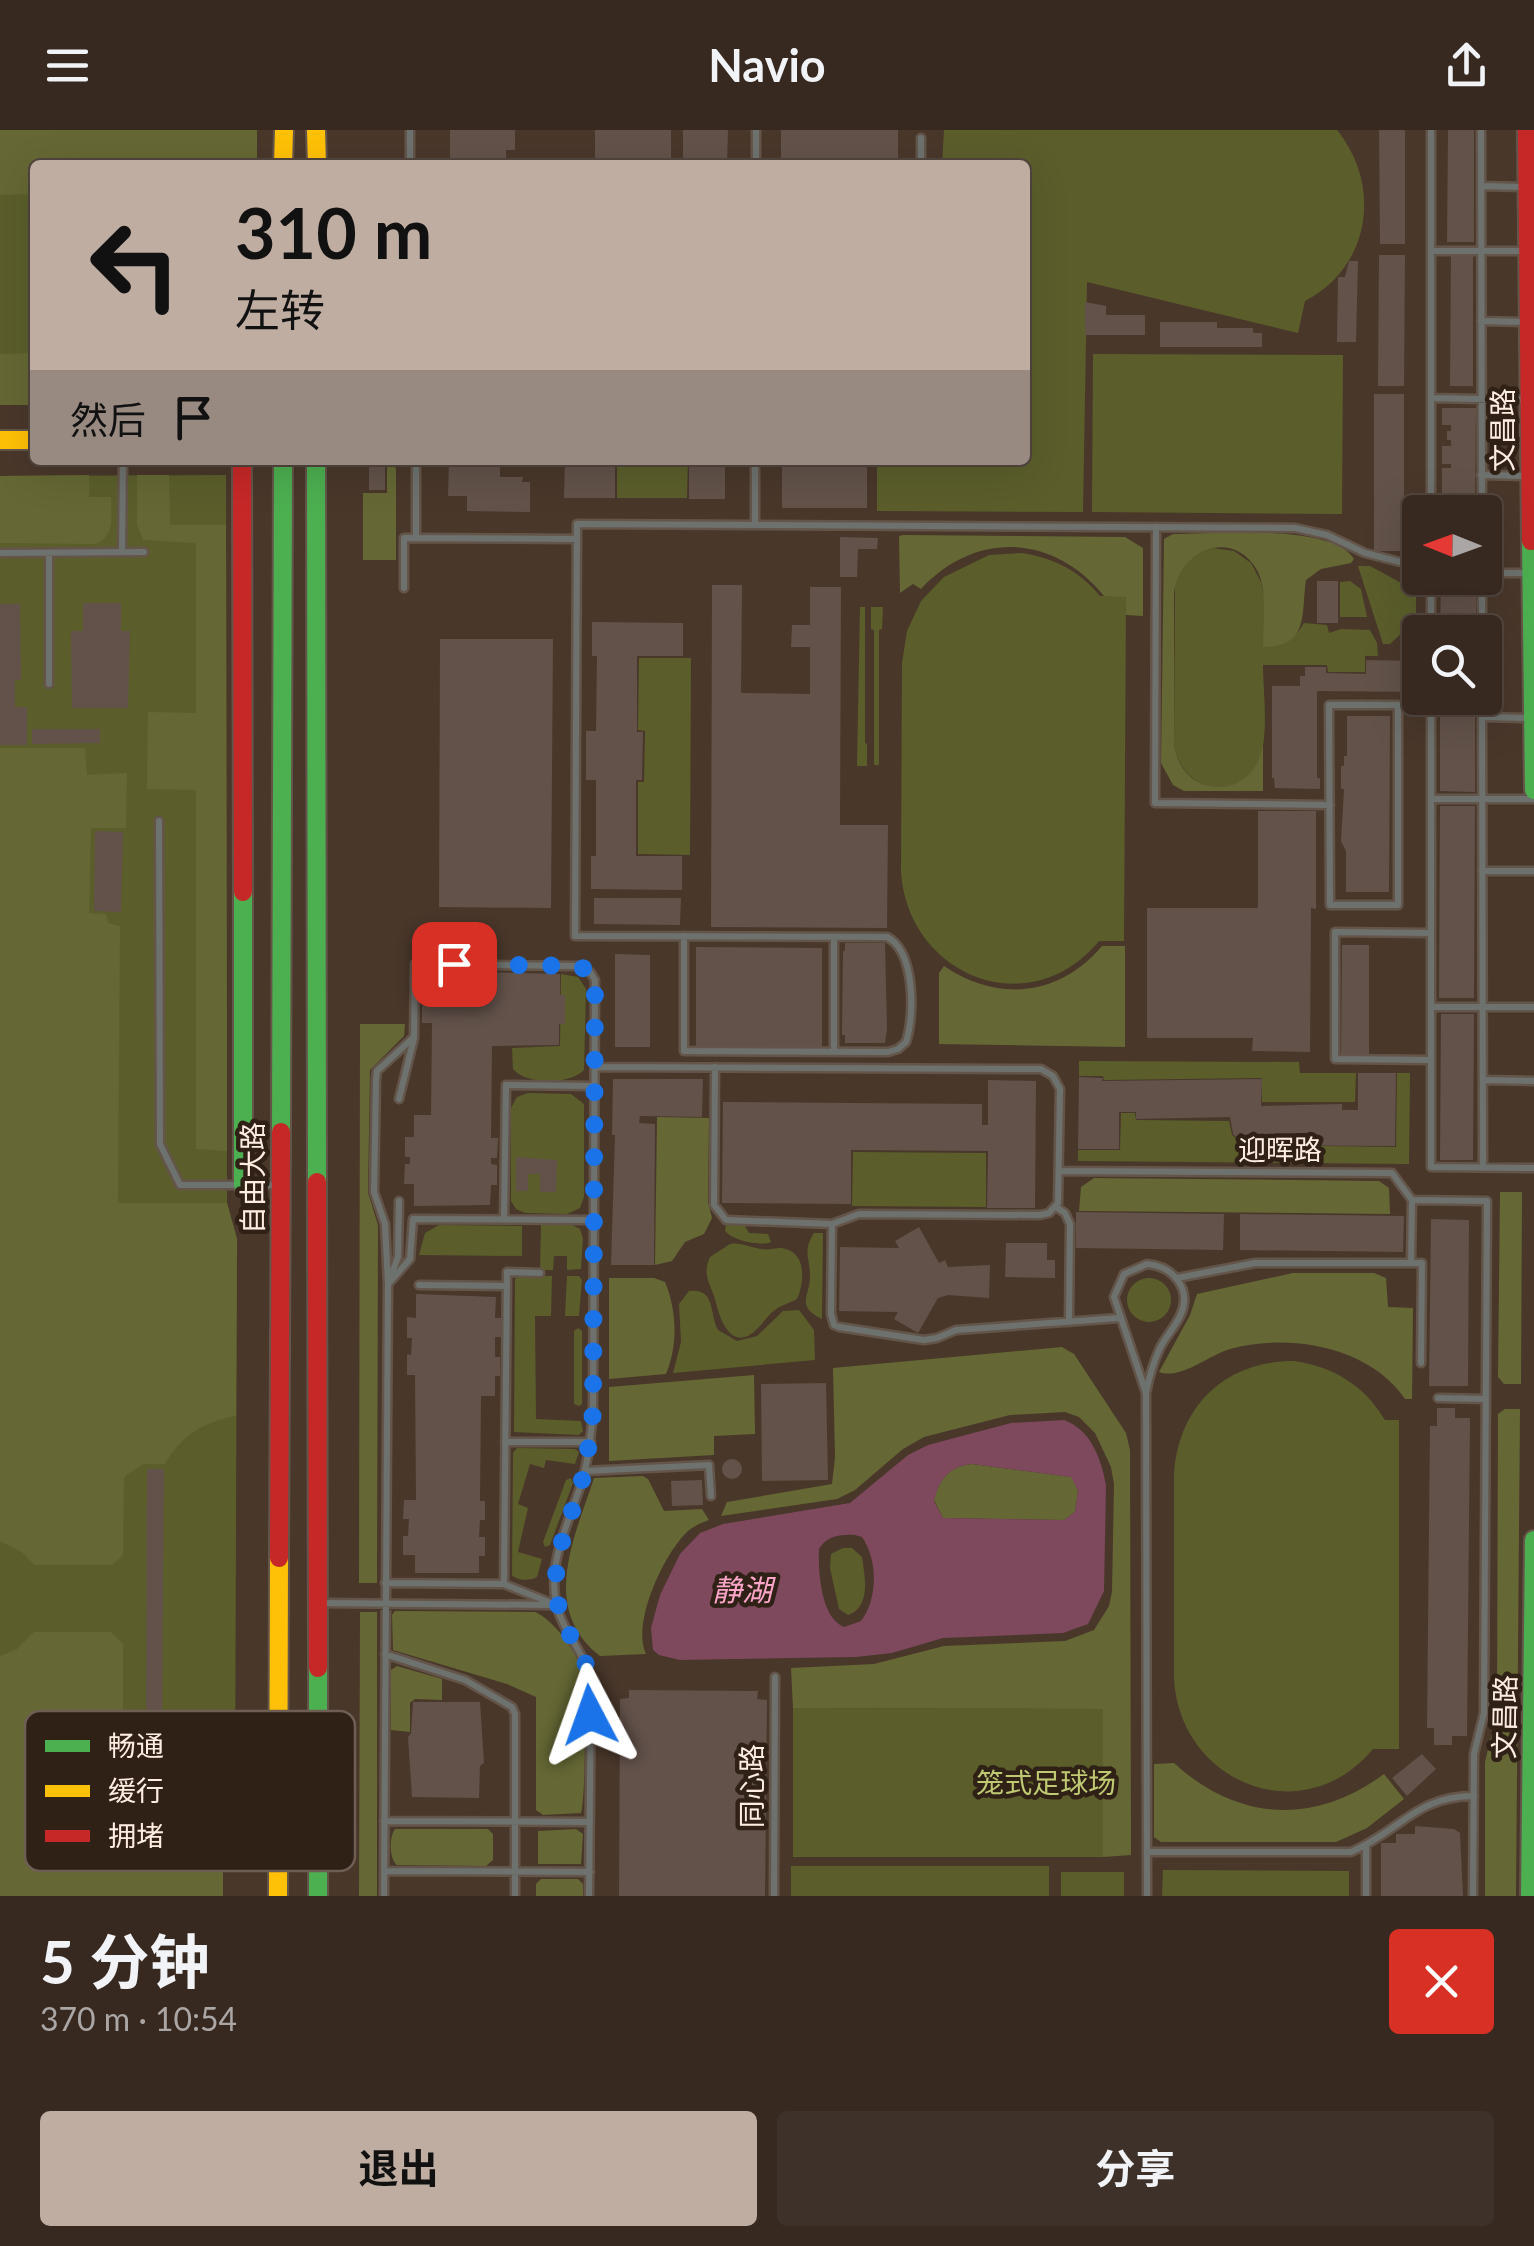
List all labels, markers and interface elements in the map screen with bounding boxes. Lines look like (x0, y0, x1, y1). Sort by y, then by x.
icon: menu (40, 38, 95, 93)
text: Navio (708, 38, 826, 92)
icon: share (1439, 38, 1494, 93)
text: 310 m (235, 190, 432, 274)
icon: left (70, 200, 200, 330)
text: 左转 (235, 283, 325, 337)
street label: 文昌路 (1485, 388, 1519, 472)
icon: arrive (166, 390, 221, 445)
text: 然后 (70, 396, 146, 442)
north arrow (1402, 495, 1502, 595)
map controls (1402, 495, 1502, 715)
button: search (1402, 615, 1502, 715)
pin (412, 922, 497, 1007)
icon: arrive (427, 937, 482, 992)
street label: 自由大路 (235, 1122, 269, 1234)
street label: 迎晖路 (1238, 1132, 1322, 1166)
water label: 静湖 (712, 1571, 776, 1607)
position arrow (538, 1663, 642, 1767)
street label: 文昌路 (1486, 1675, 1522, 1759)
legend (25, 1711, 355, 1871)
text: 畅通 (108, 1728, 164, 1762)
street label: 同心路 (734, 1744, 768, 1828)
park label: 笼式足球场 (976, 1765, 1116, 1799)
text: 缓行 (108, 1773, 164, 1807)
text: 拥堵 (108, 1818, 164, 1852)
text: 5 分钟 (40, 1925, 209, 1997)
button: close (1389, 1929, 1494, 2034)
text: 370 m · 10:54 (40, 1999, 237, 2038)
button: 退出 (40, 2111, 757, 2226)
button: 分享 (777, 2111, 1494, 2226)

